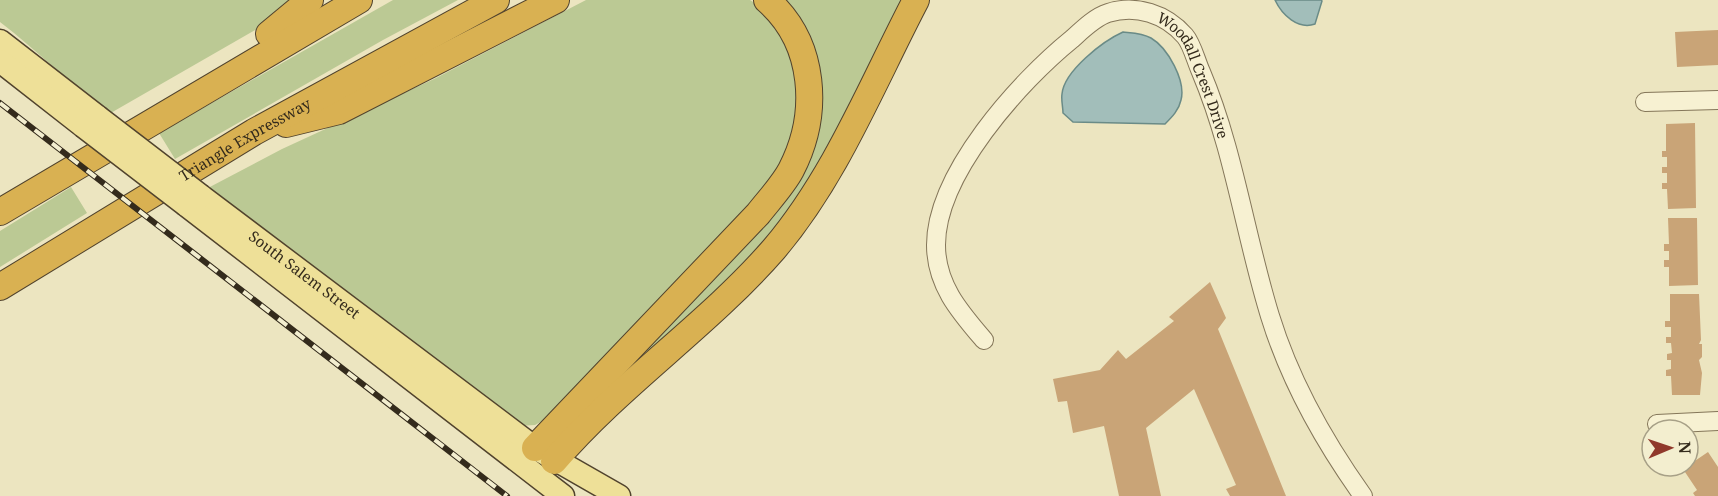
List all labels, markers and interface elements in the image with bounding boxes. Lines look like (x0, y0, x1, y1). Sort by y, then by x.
street label: Woodall Crest Drive (1154, 7, 1234, 141)
street label: Triangle Expressway (175, 93, 315, 185)
street label: South Salem Street (245, 226, 364, 323)
north arrow (1640, 418, 1700, 478)
text: N (1674, 441, 1696, 455)

